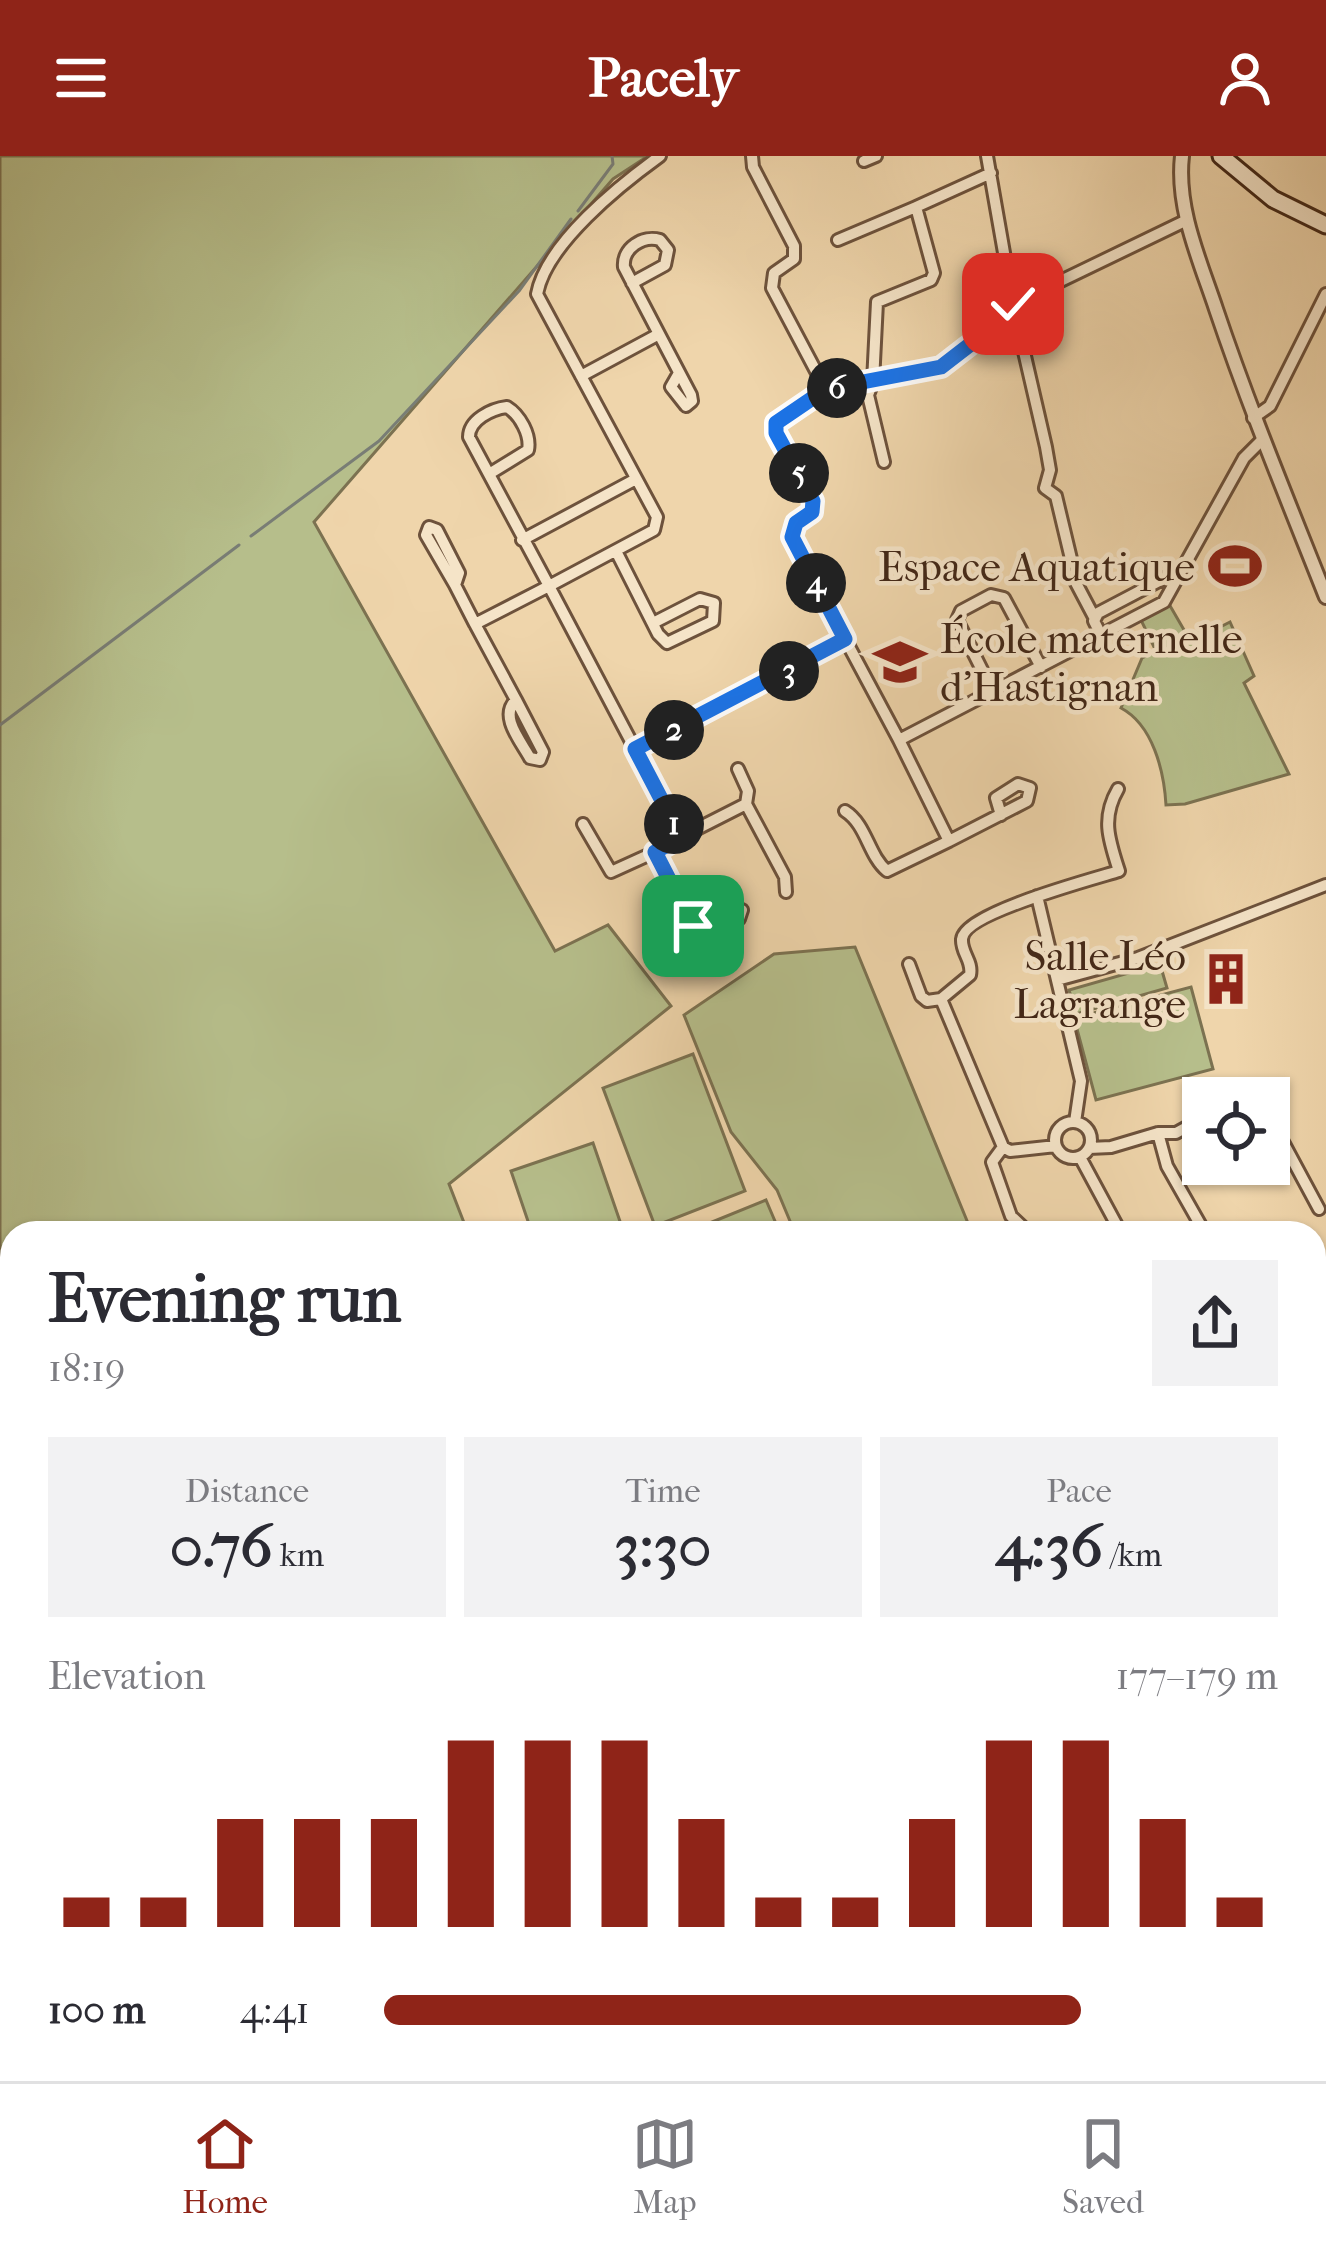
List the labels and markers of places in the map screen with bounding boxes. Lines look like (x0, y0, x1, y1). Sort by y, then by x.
pin (962, 253, 1064, 355)
pin: 6 (807, 358, 867, 418)
pin: 5 (769, 443, 829, 503)
sports icon: Espace Aquatique (1206, 537, 1264, 595)
place label: Espace Aquatique (878, 543, 1195, 592)
pin: 4 (786, 553, 846, 613)
place label: École maternelle d'Hastignan (940, 614, 1243, 712)
school or university icon: École maternelle d'Hastignan (871, 633, 929, 691)
pin: 3 (759, 641, 819, 701)
pin: 2 (644, 700, 704, 760)
pin: 1 (644, 794, 704, 854)
pin (642, 875, 744, 977)
place label: Salle Léo Lagrange (1014, 932, 1186, 1029)
building icon: Salle Léo Lagrange (1197, 950, 1255, 1008)

